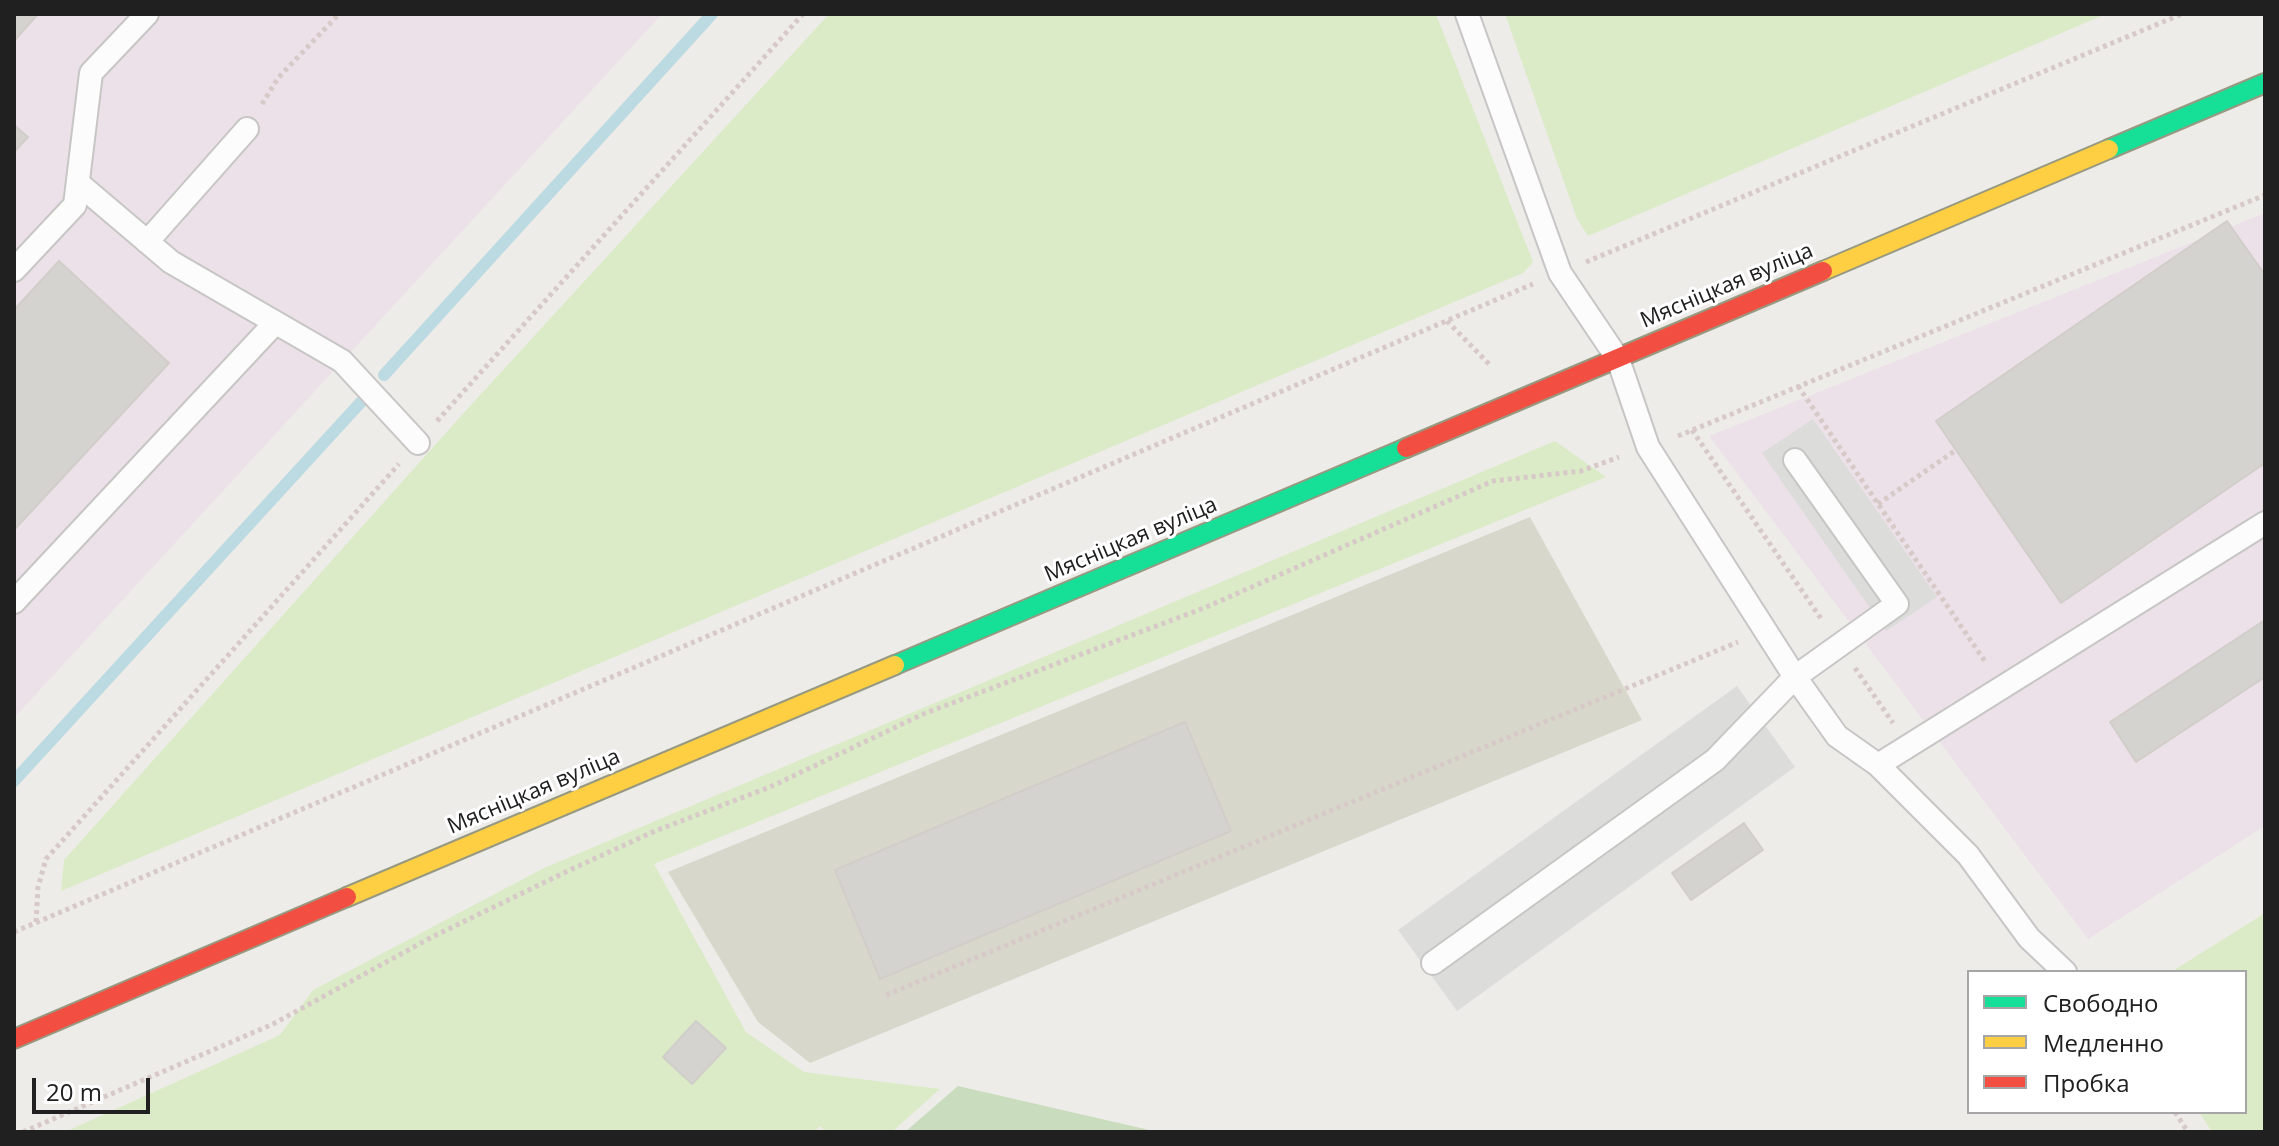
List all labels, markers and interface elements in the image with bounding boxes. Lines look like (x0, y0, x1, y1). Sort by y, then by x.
street label: Мясніцкая вуліца (1637, 238, 1817, 334)
street label: Мясніцкая вуліца (1041, 492, 1221, 588)
street label: Мясніцкая вуліца (444, 744, 624, 840)
legend (1967, 970, 2247, 1114)
text: Свободно (2043, 986, 2158, 1019)
text: Медленно (2043, 1026, 2164, 1059)
scale bar (36, 1062, 154, 1112)
text: Пробка (2043, 1066, 2130, 1099)
text: 20 m (46, 1075, 102, 1108)

